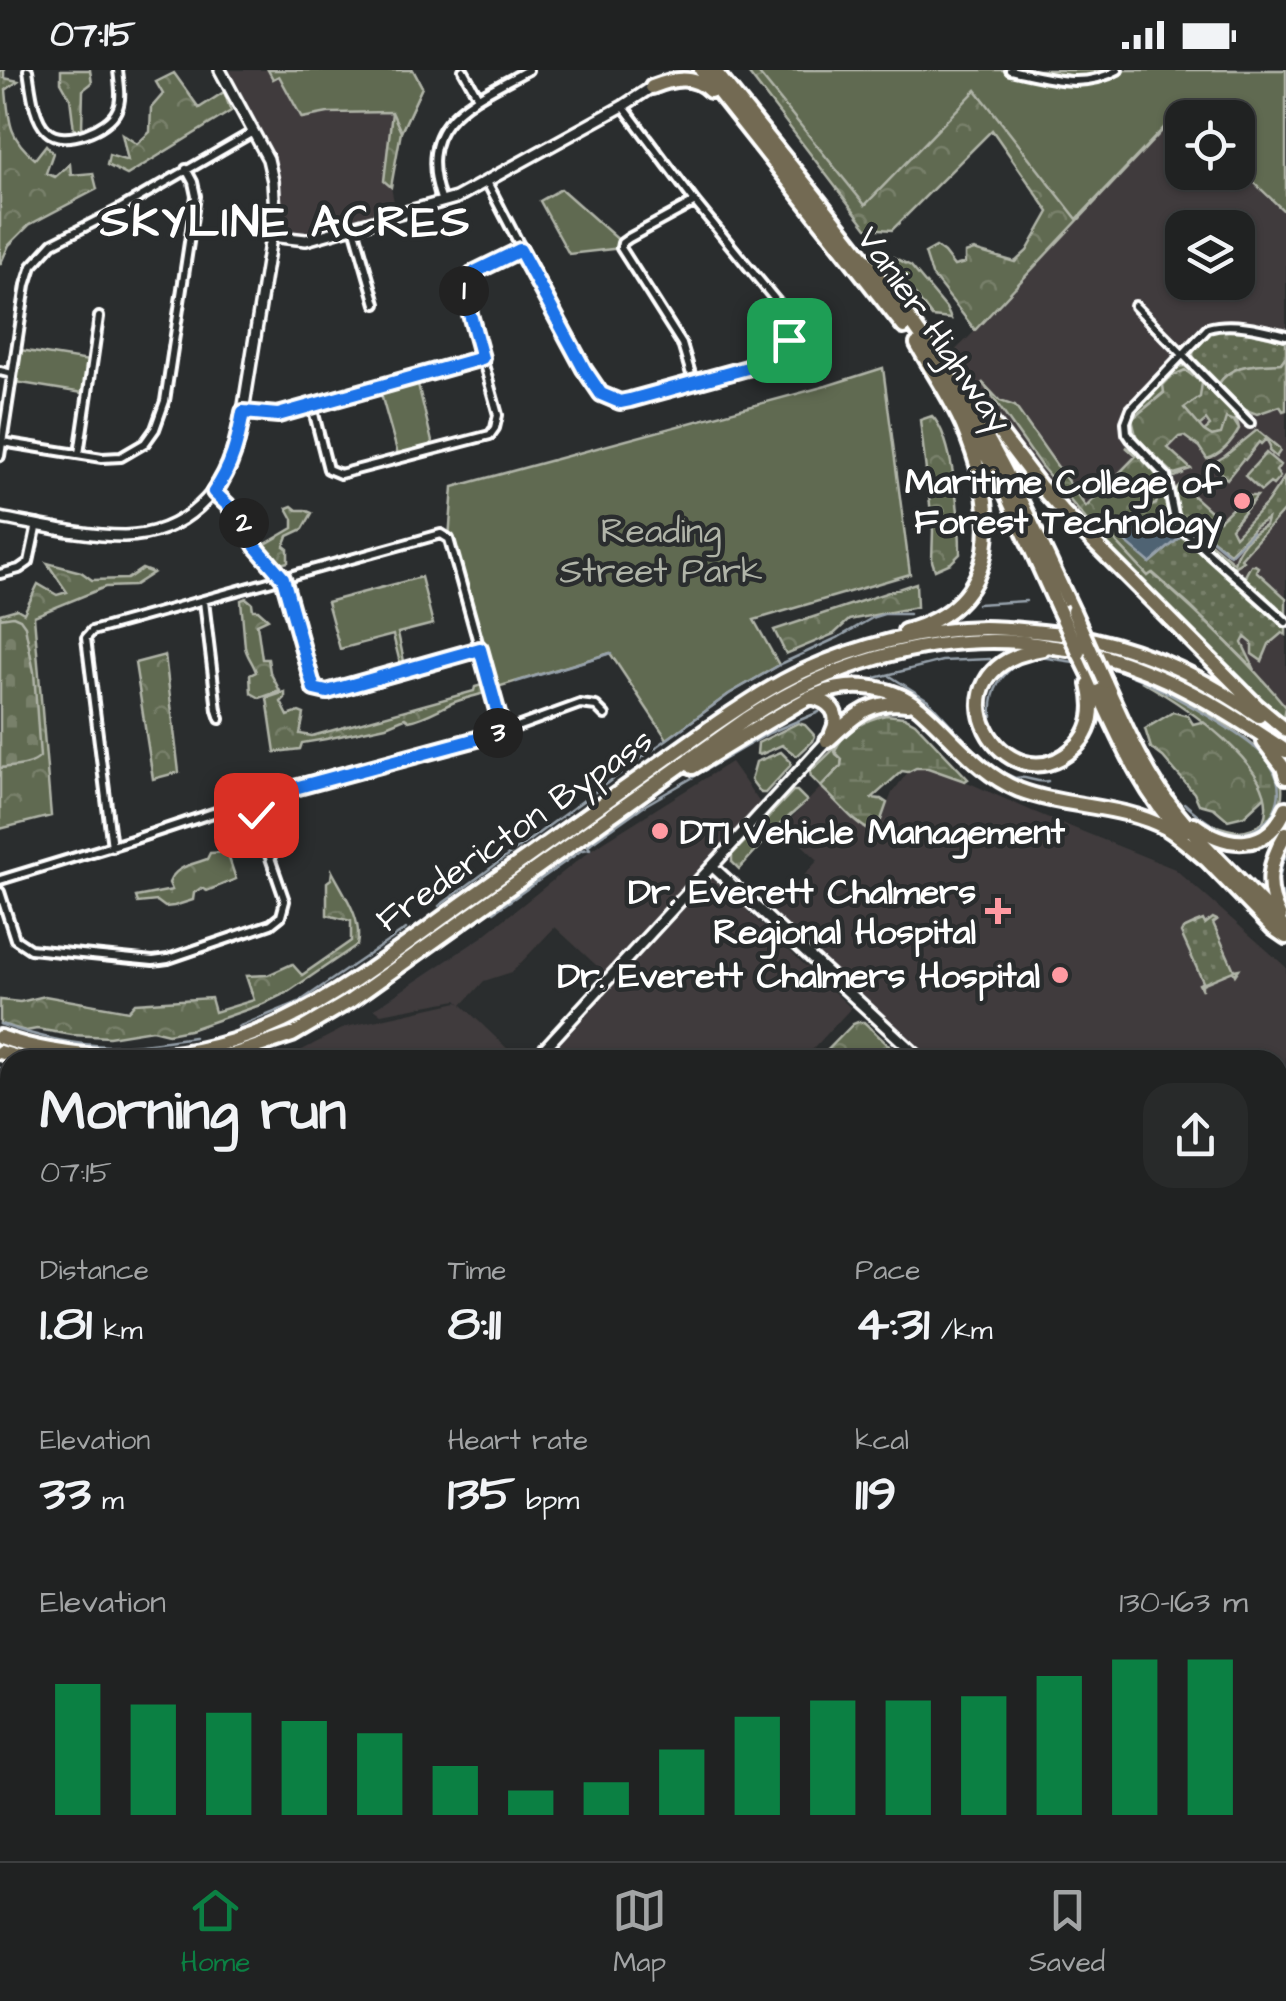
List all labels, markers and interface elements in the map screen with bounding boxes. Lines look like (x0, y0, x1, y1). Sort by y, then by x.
text: 07:15 (50, 9, 135, 61)
map controls (1165, 100, 1255, 300)
button: locate (1165, 100, 1255, 190)
district label: SKYLINE ACRES (99, 192, 472, 254)
button: layers (1165, 210, 1255, 300)
street label: Vanier Highway (843, 217, 1023, 444)
pin: 1 (439, 266, 489, 316)
text: 1 (462, 271, 466, 310)
pin (747, 298, 832, 383)
icon: arrive (762, 313, 817, 368)
place label: Maritime College of Forest Technology (905, 458, 1223, 549)
marker: Maritime College of Forest Technology (1231, 490, 1253, 512)
pin: 2 (219, 498, 269, 548)
text: 2 (236, 503, 252, 542)
park label: Reading Street Park (560, 507, 762, 596)
pin: 3 (473, 708, 523, 758)
text: 3 (491, 713, 505, 752)
street label: Fredericton Bypass (366, 716, 664, 945)
pin (214, 773, 299, 858)
icon: check (229, 788, 284, 843)
place label: DTI Vehicle Management (680, 808, 1066, 859)
marker: DTI Vehicle Management (649, 820, 671, 842)
place label: Dr. Everett Chalmers Regional Hospital (628, 868, 976, 959)
marker: Dr. Everett Chalmers Regional Hospital (985, 898, 1011, 924)
place label: Dr. Everett Chalmers Hospital (558, 952, 1040, 1002)
marker: Dr. Everett Chalmers Hospital (1049, 964, 1071, 986)
text: Morning run (40, 1074, 346, 1150)
button: share (1143, 1083, 1248, 1188)
text: 07:15 (40, 1150, 112, 1195)
text: Distance (40, 1251, 149, 1290)
text: Time (448, 1251, 506, 1290)
text: Pace (855, 1251, 920, 1290)
text: 1.81 (40, 1290, 92, 1359)
text: 8:11 (448, 1290, 501, 1359)
text: 4:31 (855, 1290, 930, 1359)
text: km (92, 1311, 142, 1350)
text: /km (930, 1311, 993, 1350)
text: Elevation (40, 1421, 150, 1460)
text: Heart rate (448, 1421, 588, 1460)
text: kcal (855, 1421, 909, 1460)
text: 33 (40, 1460, 91, 1529)
text: 135 (448, 1460, 515, 1529)
text: 119 (855, 1460, 897, 1529)
text: m (91, 1481, 124, 1520)
text: bpm (515, 1481, 579, 1520)
text: Elevation (40, 1580, 166, 1625)
text: 130–163 m (1119, 1580, 1248, 1625)
tab: Home (181, 1883, 251, 1982)
tab: Map (612, 1883, 667, 1982)
tab: Saved (1029, 1883, 1105, 1982)

